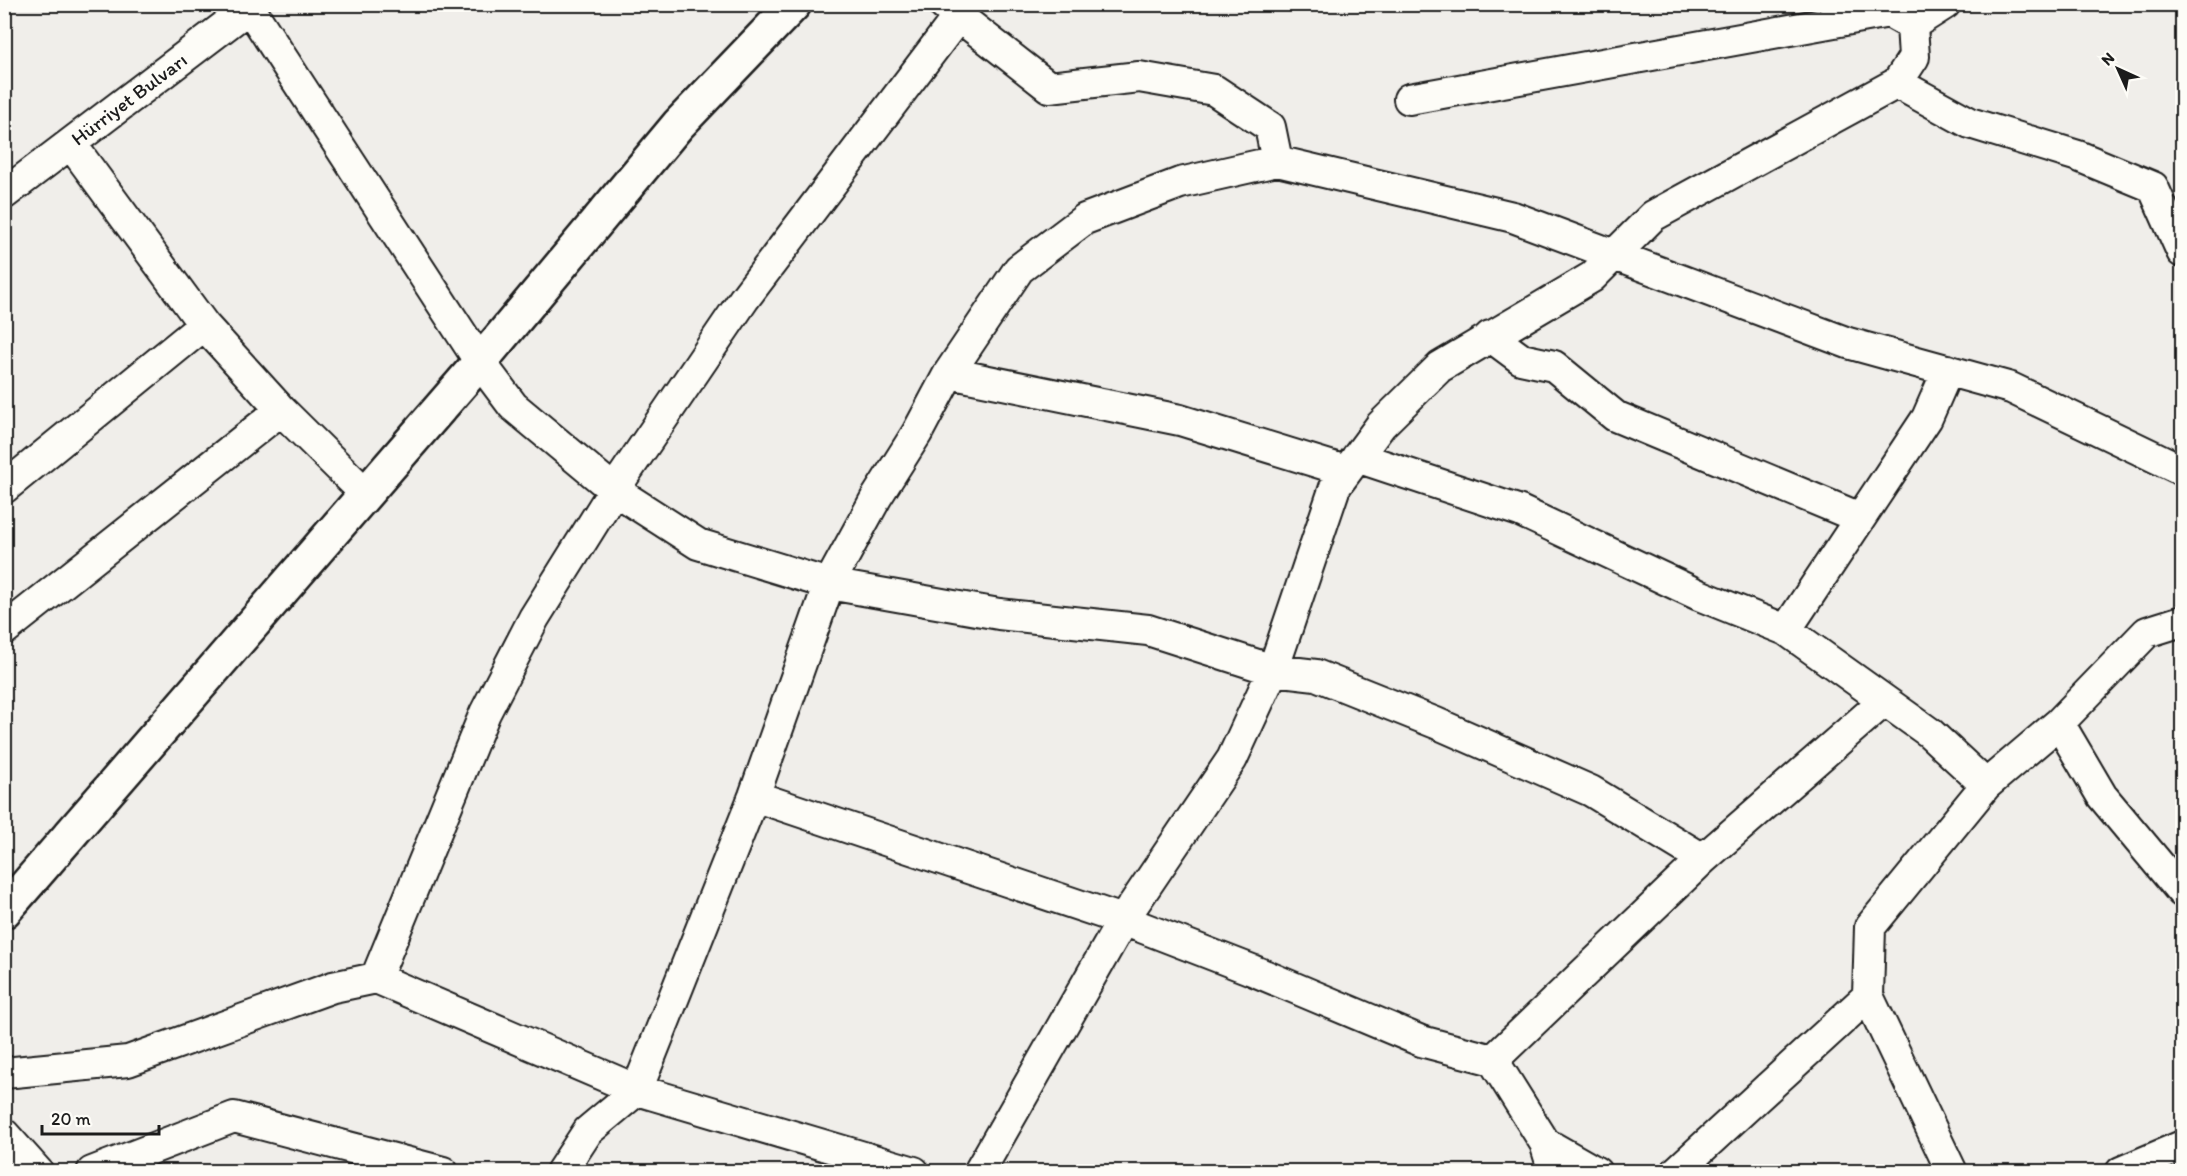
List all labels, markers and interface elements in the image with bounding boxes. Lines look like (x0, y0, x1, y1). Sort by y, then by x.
north arrow (2088, 39, 2148, 99)
street label: Hürriyet Bulvarı (66, 48, 192, 150)
text: N (2097, 48, 2118, 69)
scale bar (42, 1098, 159, 1136)
text: 20 m (51, 1108, 91, 1130)

